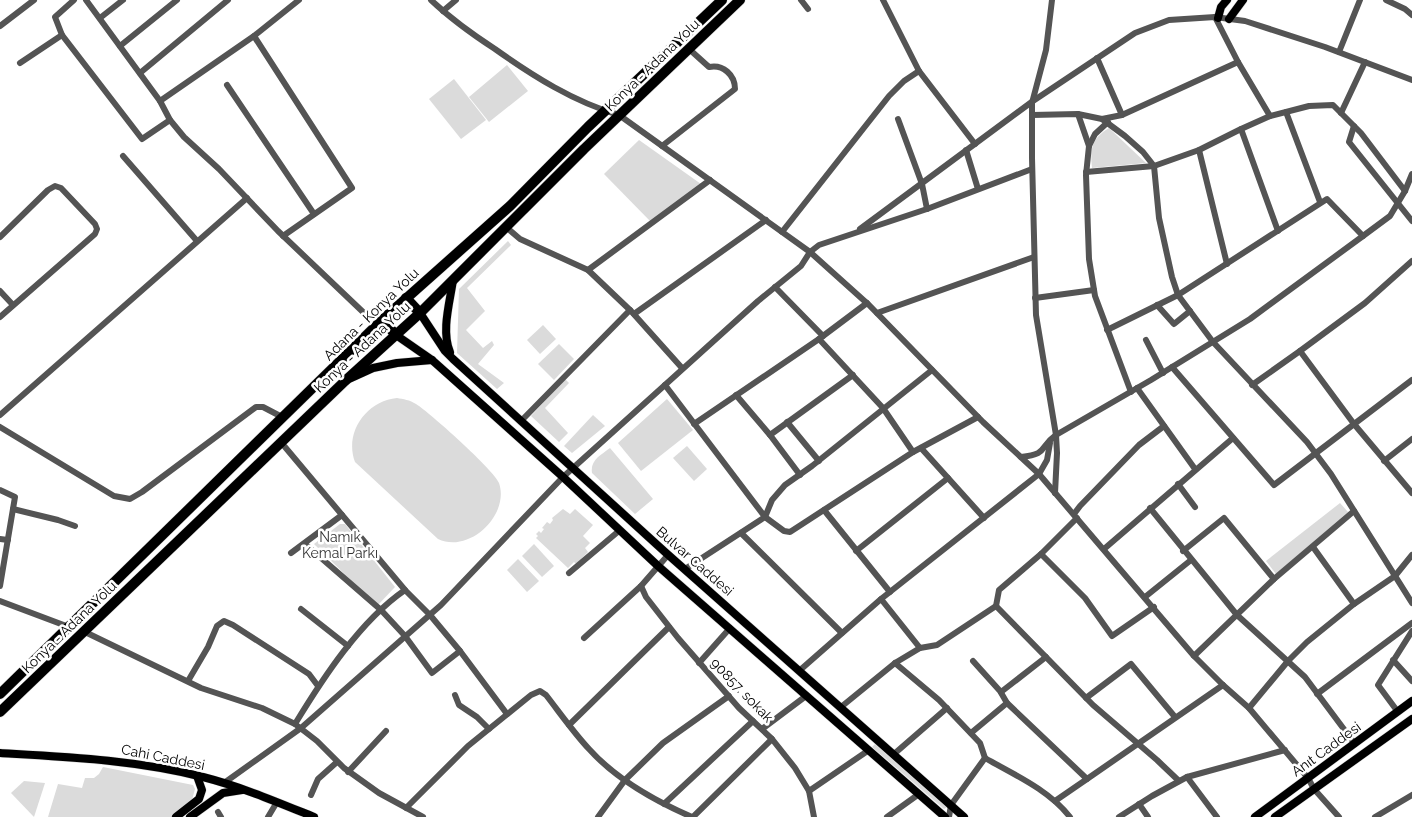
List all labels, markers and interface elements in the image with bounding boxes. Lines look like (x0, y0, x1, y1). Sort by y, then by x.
street label: Konya - Adana Yolu (601, 16, 703, 114)
street label: Adana - Konya Yolu (320, 265, 422, 363)
street label: Konya - Adana Yolu (311, 298, 413, 396)
street label: Bulvar Caddesi (653, 523, 737, 599)
park label: Namık Kemal Parkı (302, 529, 378, 561)
street label: Konya - Adana Yolu (18, 578, 120, 676)
street label: 90857. sokak (707, 655, 777, 726)
street label: Anıt Caddesi (1288, 719, 1364, 779)
street label: Cahi Caddesi (120, 741, 206, 773)

